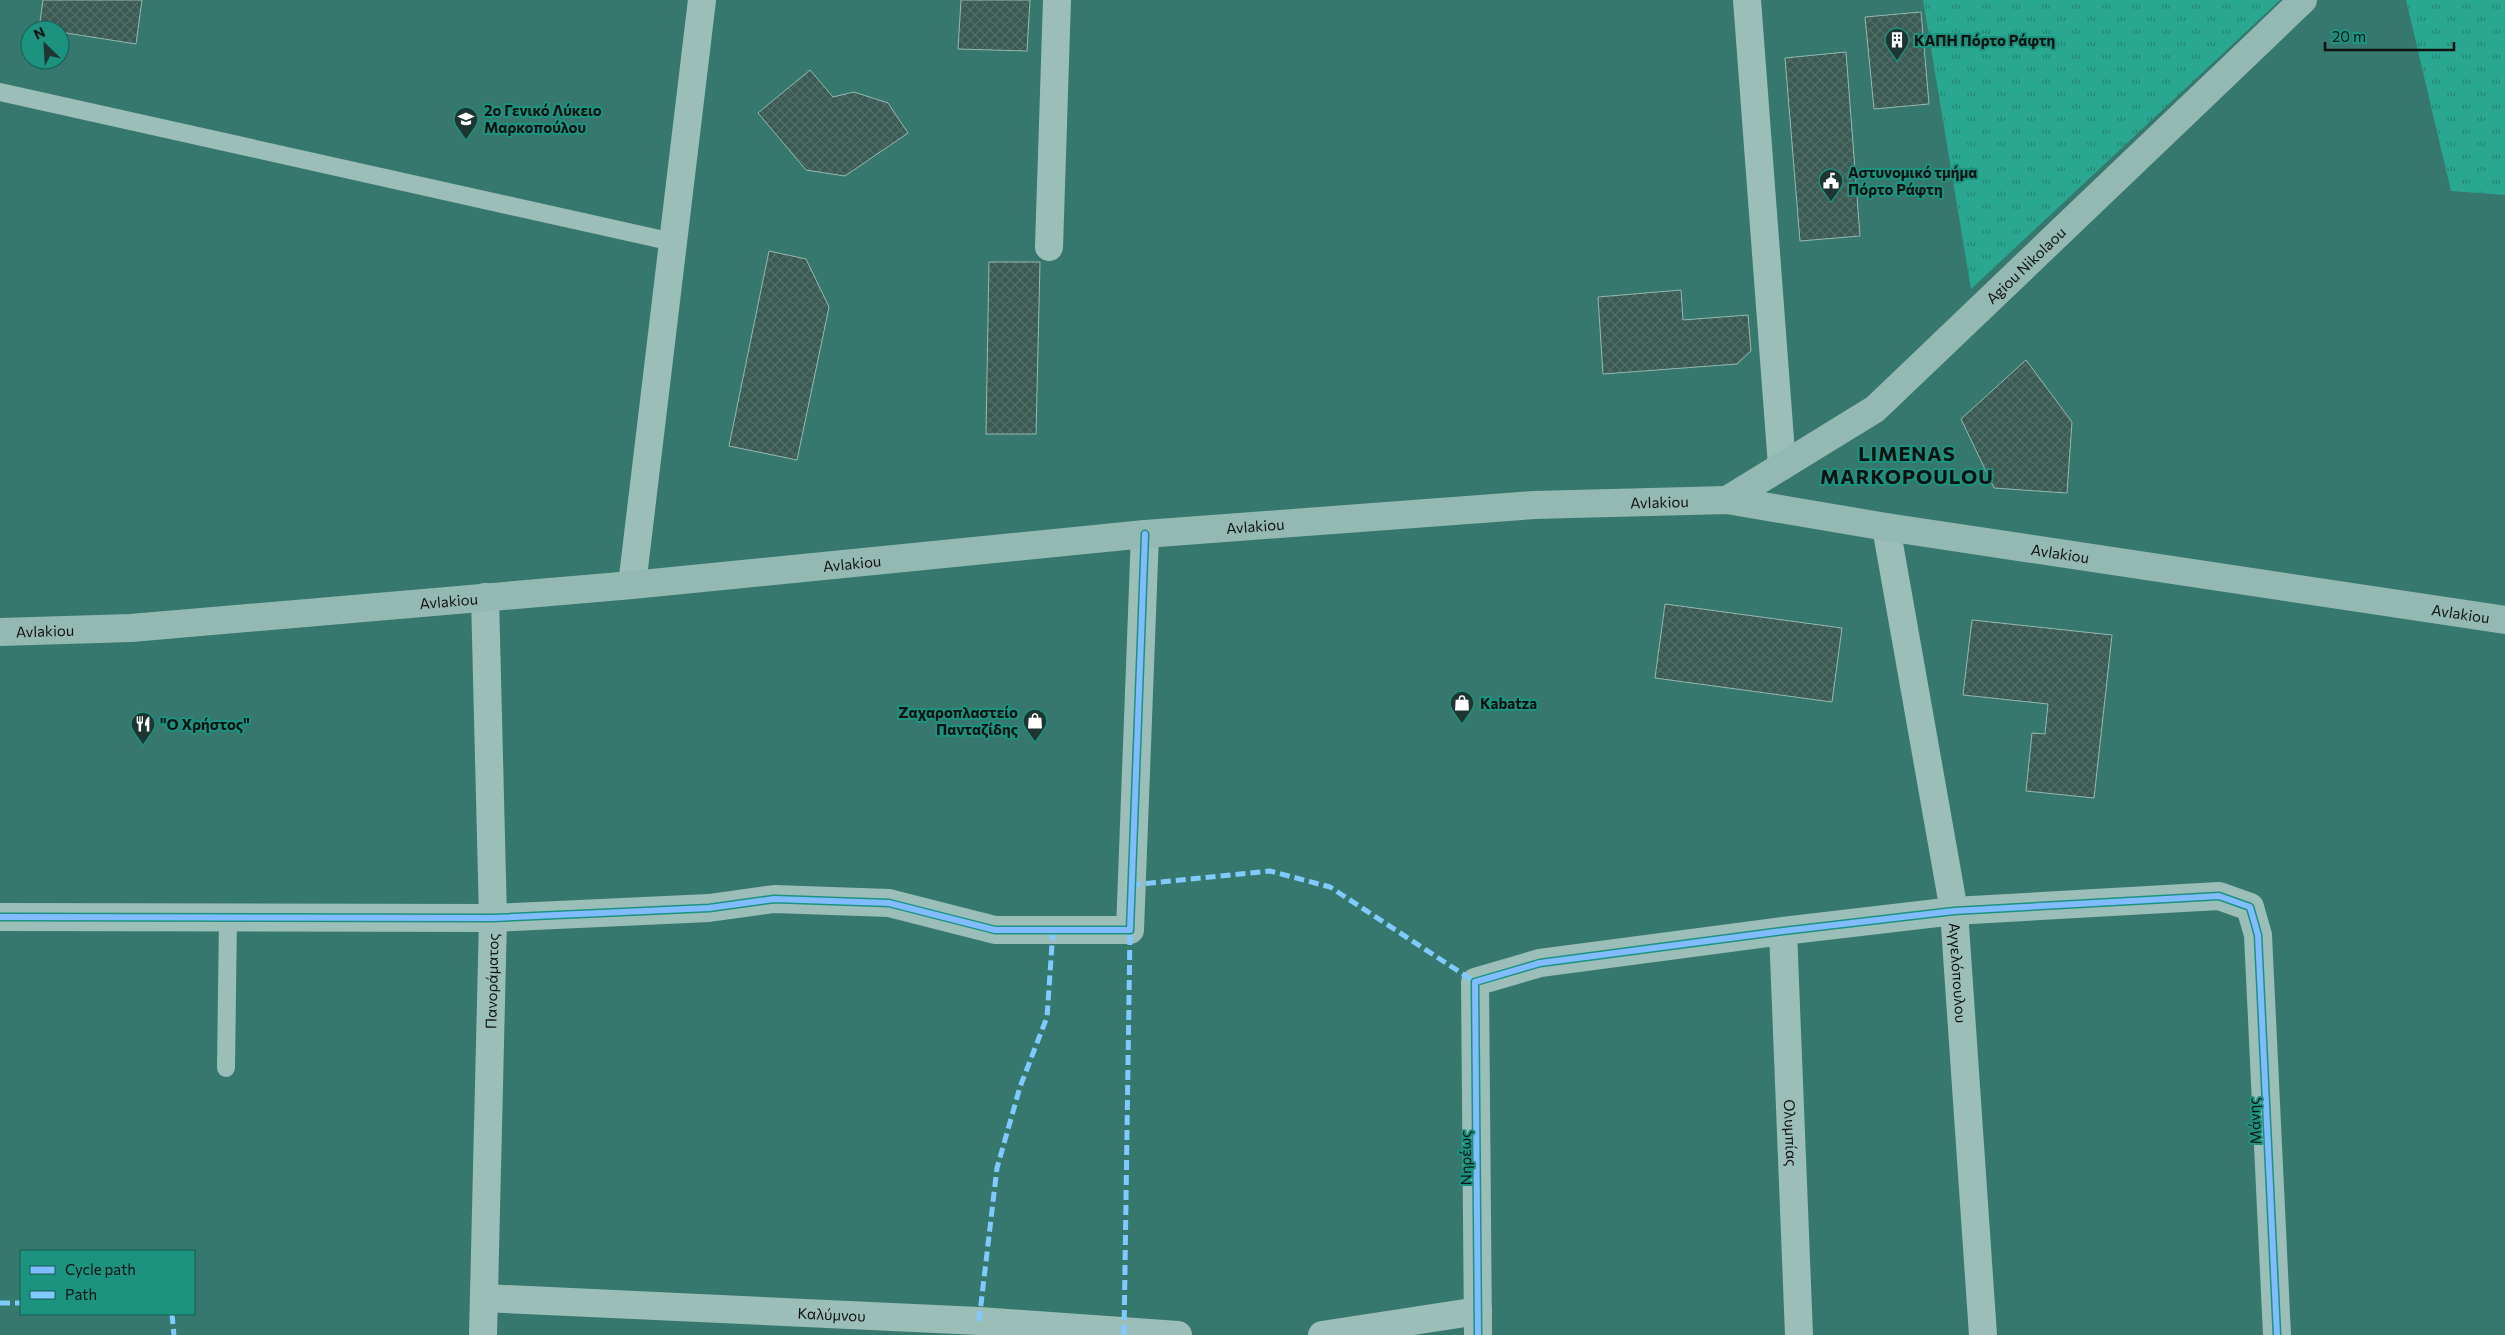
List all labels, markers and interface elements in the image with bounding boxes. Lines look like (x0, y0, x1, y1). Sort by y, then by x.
north arrow (20, 20, 70, 70)
scale bar (2325, 20, 2454, 52)
text: N (31, 23, 48, 43)
building icon: ΚΑΠΗ Πόρτο Ράφτη (1884, 27, 1910, 61)
text: 20 m (2332, 27, 2366, 45)
place label: ΚΑΠΗ Πόρτο Ράφτη (1914, 31, 2055, 49)
place label: 2ο Γενικό Λύκειο Μαρκοπούλου (484, 101, 602, 136)
school or university icon: 2ο Γενικό Λύκειο Μαρκοπούλου (453, 106, 479, 140)
place label: Αστυνομικό τμήμα Πόρτο Ράφτη (1848, 163, 1977, 198)
public building icon: Αστυνομικό τμήμα Πόρτο Ράφτη (1818, 168, 1844, 202)
street label: Agiou Nikolaou (1982, 223, 2069, 307)
district label: LIMENAS MARKOPOULOU (1820, 441, 1994, 488)
street label: Avlakiou (1630, 492, 1689, 512)
street label: Avlakiou (1225, 515, 1285, 537)
street label: Avlakiou (2030, 540, 2090, 566)
street label: Avlakiou (822, 551, 882, 575)
street label: Avlakiou (419, 589, 479, 612)
street label: Avlakiou (2430, 600, 2491, 627)
street label: Avlakiou (15, 621, 74, 641)
shop icon: Kabatza (1449, 690, 1475, 724)
place label: Kabatza (1480, 694, 1537, 712)
place label: Ζαχαροπλαστείο Πανταζίδης (898, 703, 1018, 738)
shop icon: Ζαχαροπλαστείο Πανταζίδης (1022, 708, 1048, 742)
restaurant icon: "Ο Χρήστος" (130, 711, 156, 745)
place label: "Ο Χρήστος" (160, 715, 250, 733)
street label: Αγγελόπουλου (1946, 922, 1971, 1024)
street label: Πανοράματος (481, 933, 502, 1029)
street label: Μάνης (2244, 1097, 2264, 1145)
street label: Ολυμπίας (1781, 1099, 1801, 1167)
street label: Νηρέως (1456, 1130, 1474, 1186)
legend (20, 1250, 195, 1315)
text: Cycle path (65, 1260, 136, 1278)
text: Path (65, 1285, 97, 1303)
street label: Καλύμνου (797, 1304, 866, 1325)

